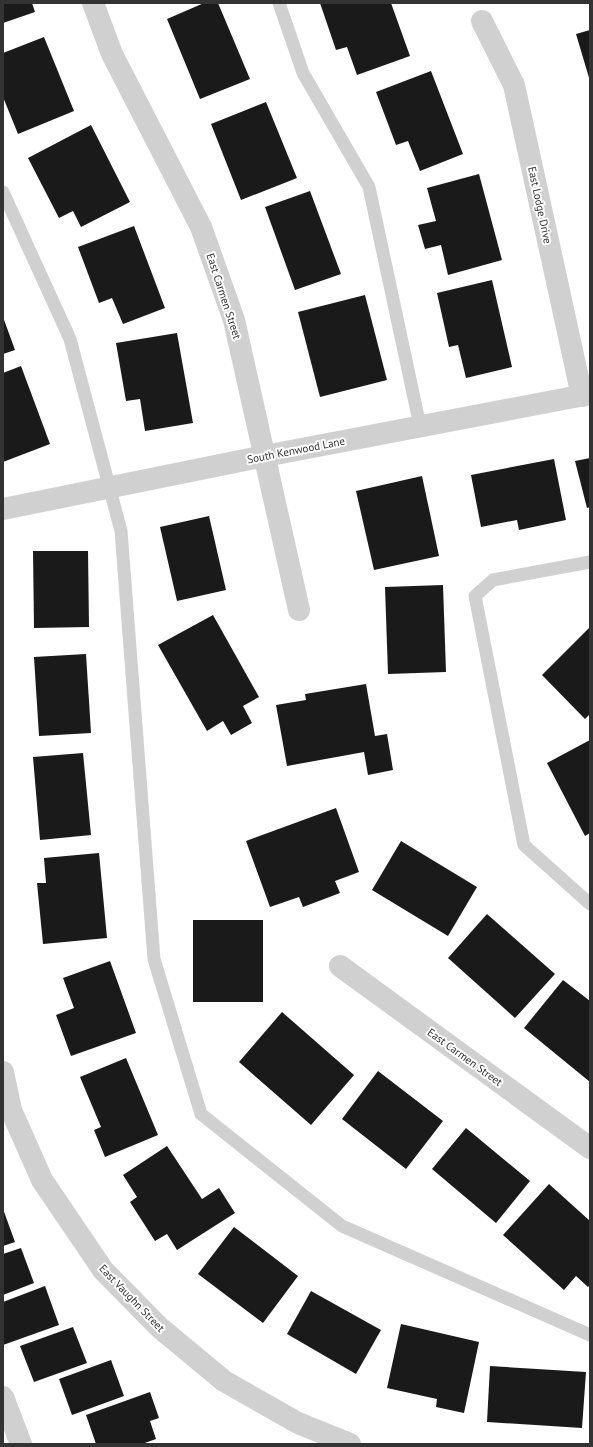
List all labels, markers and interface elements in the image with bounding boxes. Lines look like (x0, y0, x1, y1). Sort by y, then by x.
street label: East Lodge Drive (525, 165, 555, 245)
street label: East Carmen Street (204, 251, 245, 341)
street label: South Kenwood Lane (246, 434, 346, 466)
street label: East Carmen Street (425, 1025, 506, 1089)
street label: East Vaughn Street (96, 1261, 168, 1335)

